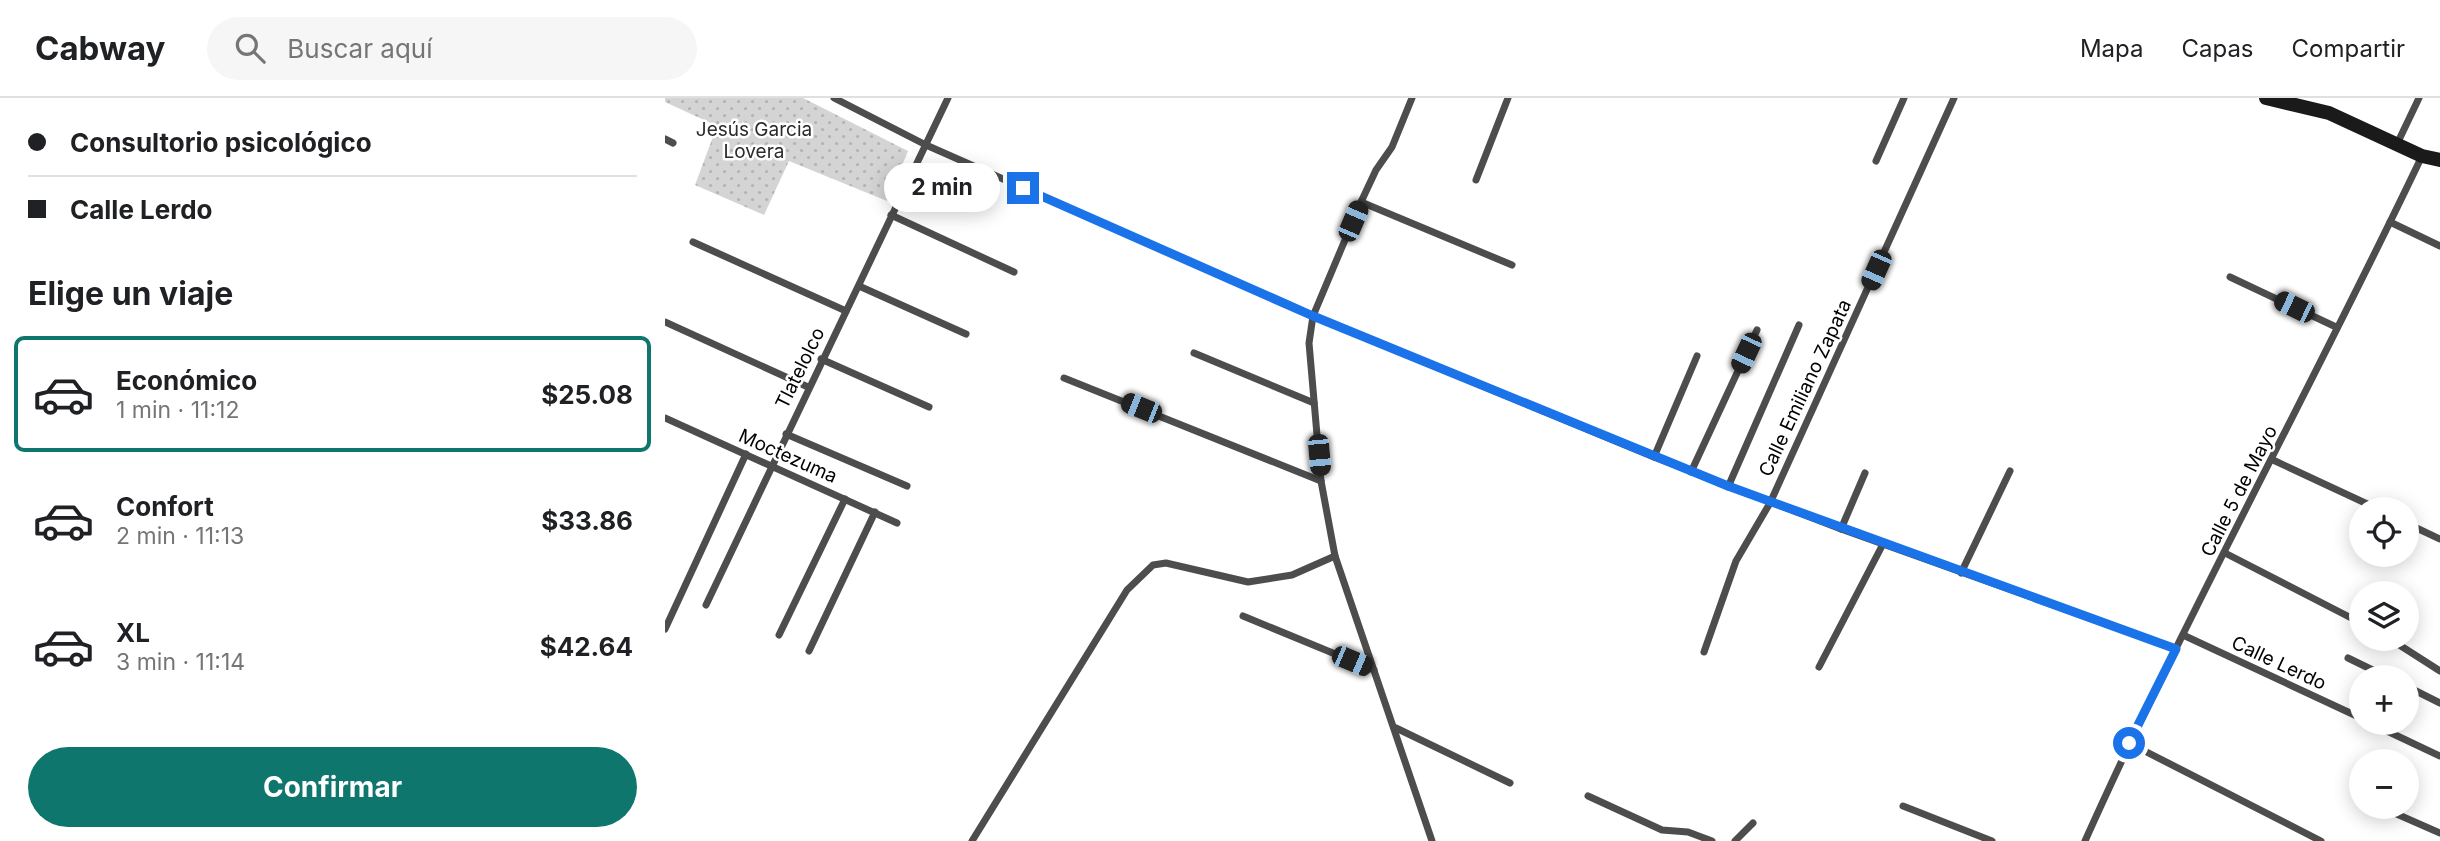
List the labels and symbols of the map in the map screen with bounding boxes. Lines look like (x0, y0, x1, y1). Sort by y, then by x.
park label: Jesús Garcia Lovera (696, 118, 812, 163)
callout: 2 min (883, 164, 999, 212)
route end (1007, 172, 1039, 204)
car (1336, 198, 1371, 244)
car (1858, 247, 1895, 293)
car (2271, 288, 2318, 326)
street label: Calle Emiliano Zapata (1754, 296, 1856, 480)
street label: Tlatelolco (770, 324, 830, 412)
car (1728, 330, 1765, 376)
car (1118, 390, 1165, 426)
street label: Calle 5 de Mayo (2196, 421, 2282, 561)
street label: Moctezuma (735, 424, 841, 488)
car (1307, 433, 1332, 477)
street label: Calle Lerdo (2228, 631, 2330, 695)
car (1329, 643, 1376, 679)
route start (2113, 727, 2145, 759)

